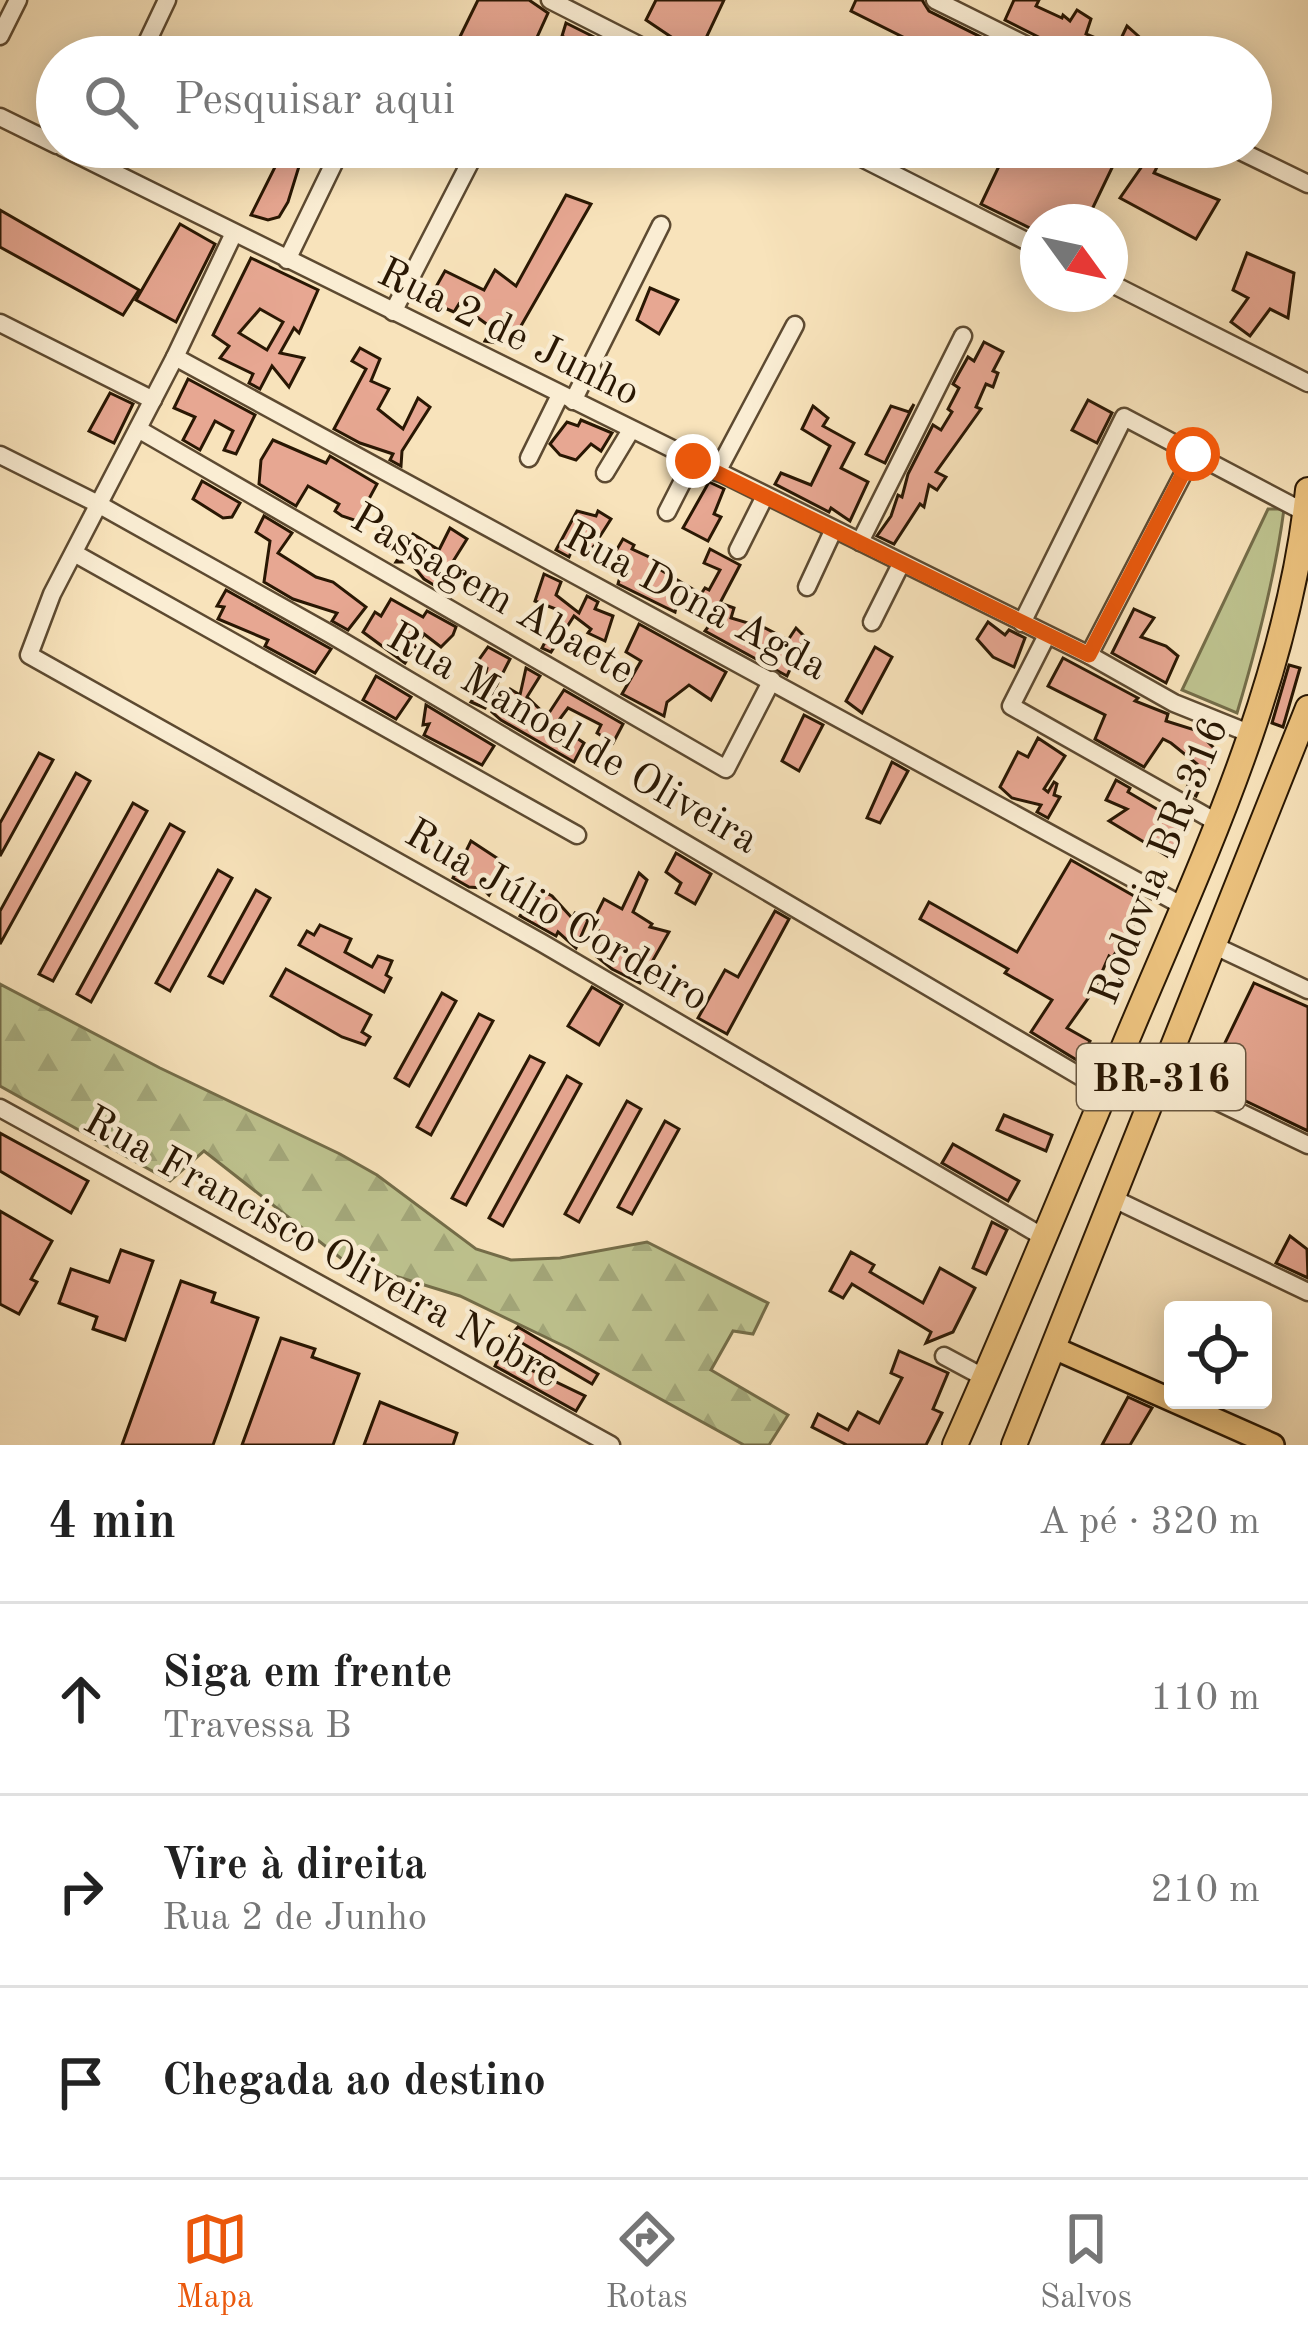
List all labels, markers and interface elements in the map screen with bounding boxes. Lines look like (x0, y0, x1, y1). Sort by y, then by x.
search box (36, 36, 1272, 168)
icon: search (78, 69, 144, 135)
text: Pesquisar aqui (174, 79, 455, 124)
north arrow (1020, 204, 1128, 312)
street label: Rua 2 de Junho (371, 252, 646, 415)
route start (1166, 427, 1220, 481)
route end (666, 434, 720, 488)
street label: Passagem Abaete (343, 497, 641, 694)
street label: Rua Dona Agda (557, 516, 834, 689)
street label: Rua Manoel de Oliveira (379, 616, 765, 863)
street label: Rodovia BR-316 (1084, 712, 1237, 1011)
street label: Rua Júlio Cordeiro (397, 813, 715, 1020)
road number: BR-316 (1077, 1044, 1245, 1110)
street label: Rua Francisco Oliveira Nobre (76, 1100, 566, 1397)
map controls (1164, 1301, 1272, 1409)
button: locate (1164, 1301, 1272, 1409)
text: 4 min (48, 1498, 176, 1549)
text: A pé · 320 m (1039, 1503, 1260, 1542)
text: Siga em frente (162, 1652, 453, 1697)
icon: ahead (48, 1666, 114, 1732)
text: 110 m (1150, 1679, 1260, 1718)
text: Travessa B (162, 1707, 352, 1746)
text: Vire à direita (162, 1844, 427, 1889)
icon: right (48, 1858, 114, 1924)
text: 210 m (1150, 1871, 1260, 1910)
text: Rua 2 de Junho (162, 1899, 427, 1938)
icon: arrive (48, 2050, 114, 2116)
text: Chegada ao destino (162, 2060, 546, 2105)
tab: Mapa (176, 2206, 253, 2319)
tab: Rotas (605, 2206, 688, 2319)
tab: Salvos (1040, 2206, 1132, 2319)

